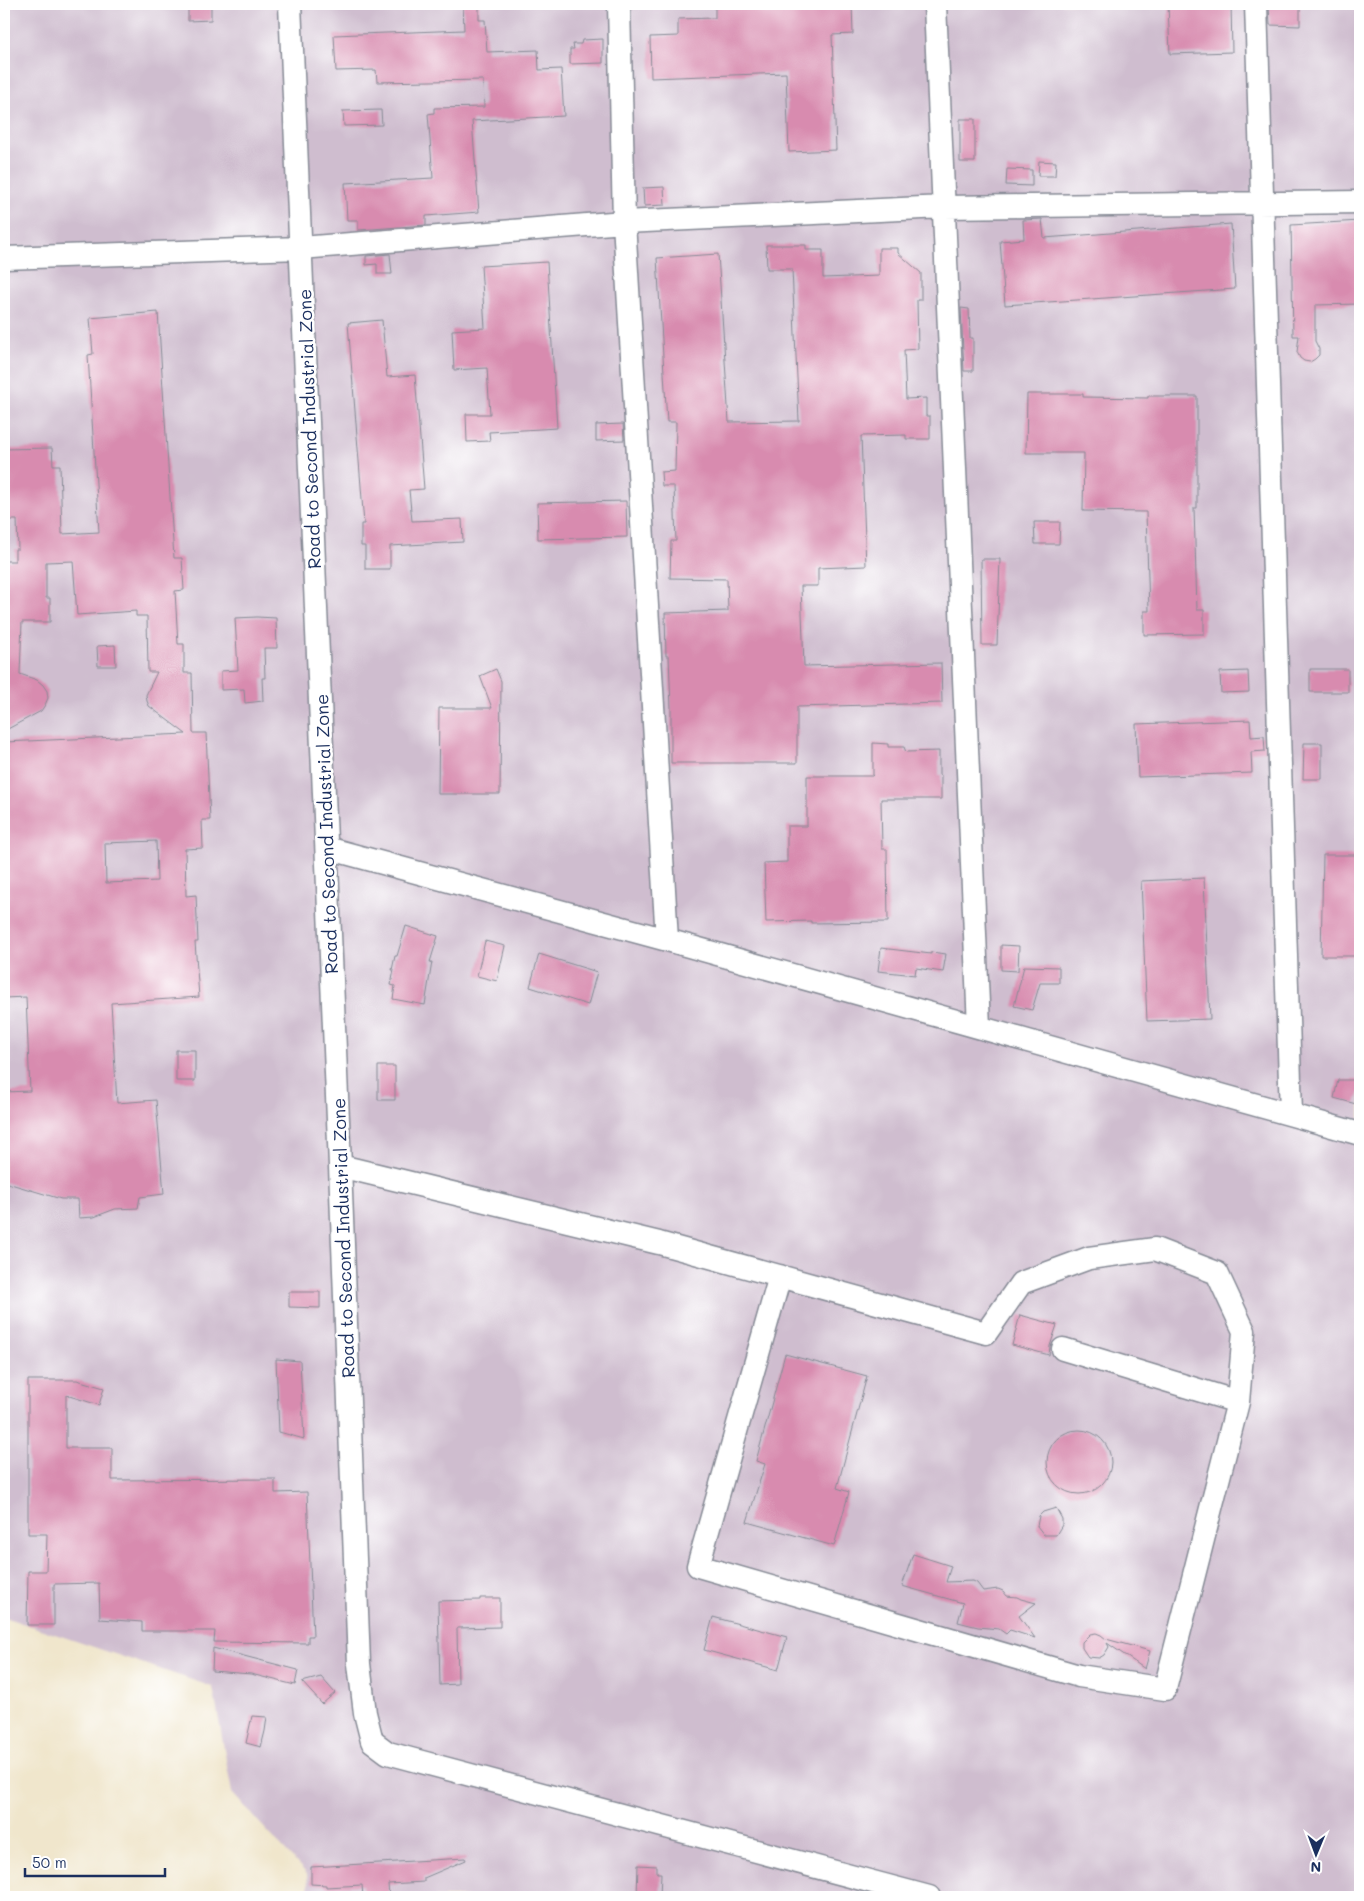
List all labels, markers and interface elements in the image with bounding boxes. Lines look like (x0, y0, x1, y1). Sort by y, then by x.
street label: Road to Second Industrial Zone (292, 288, 326, 570)
street label: Road to Second Industrial Zone (309, 693, 343, 975)
street label: Road to Second Industrial Zone (326, 1097, 360, 1379)
north arrow (1292, 1828, 1342, 1878)
scale bar (25, 1846, 165, 1878)
text: 50 m (32, 1852, 67, 1872)
text: N (1310, 1858, 1321, 1877)

